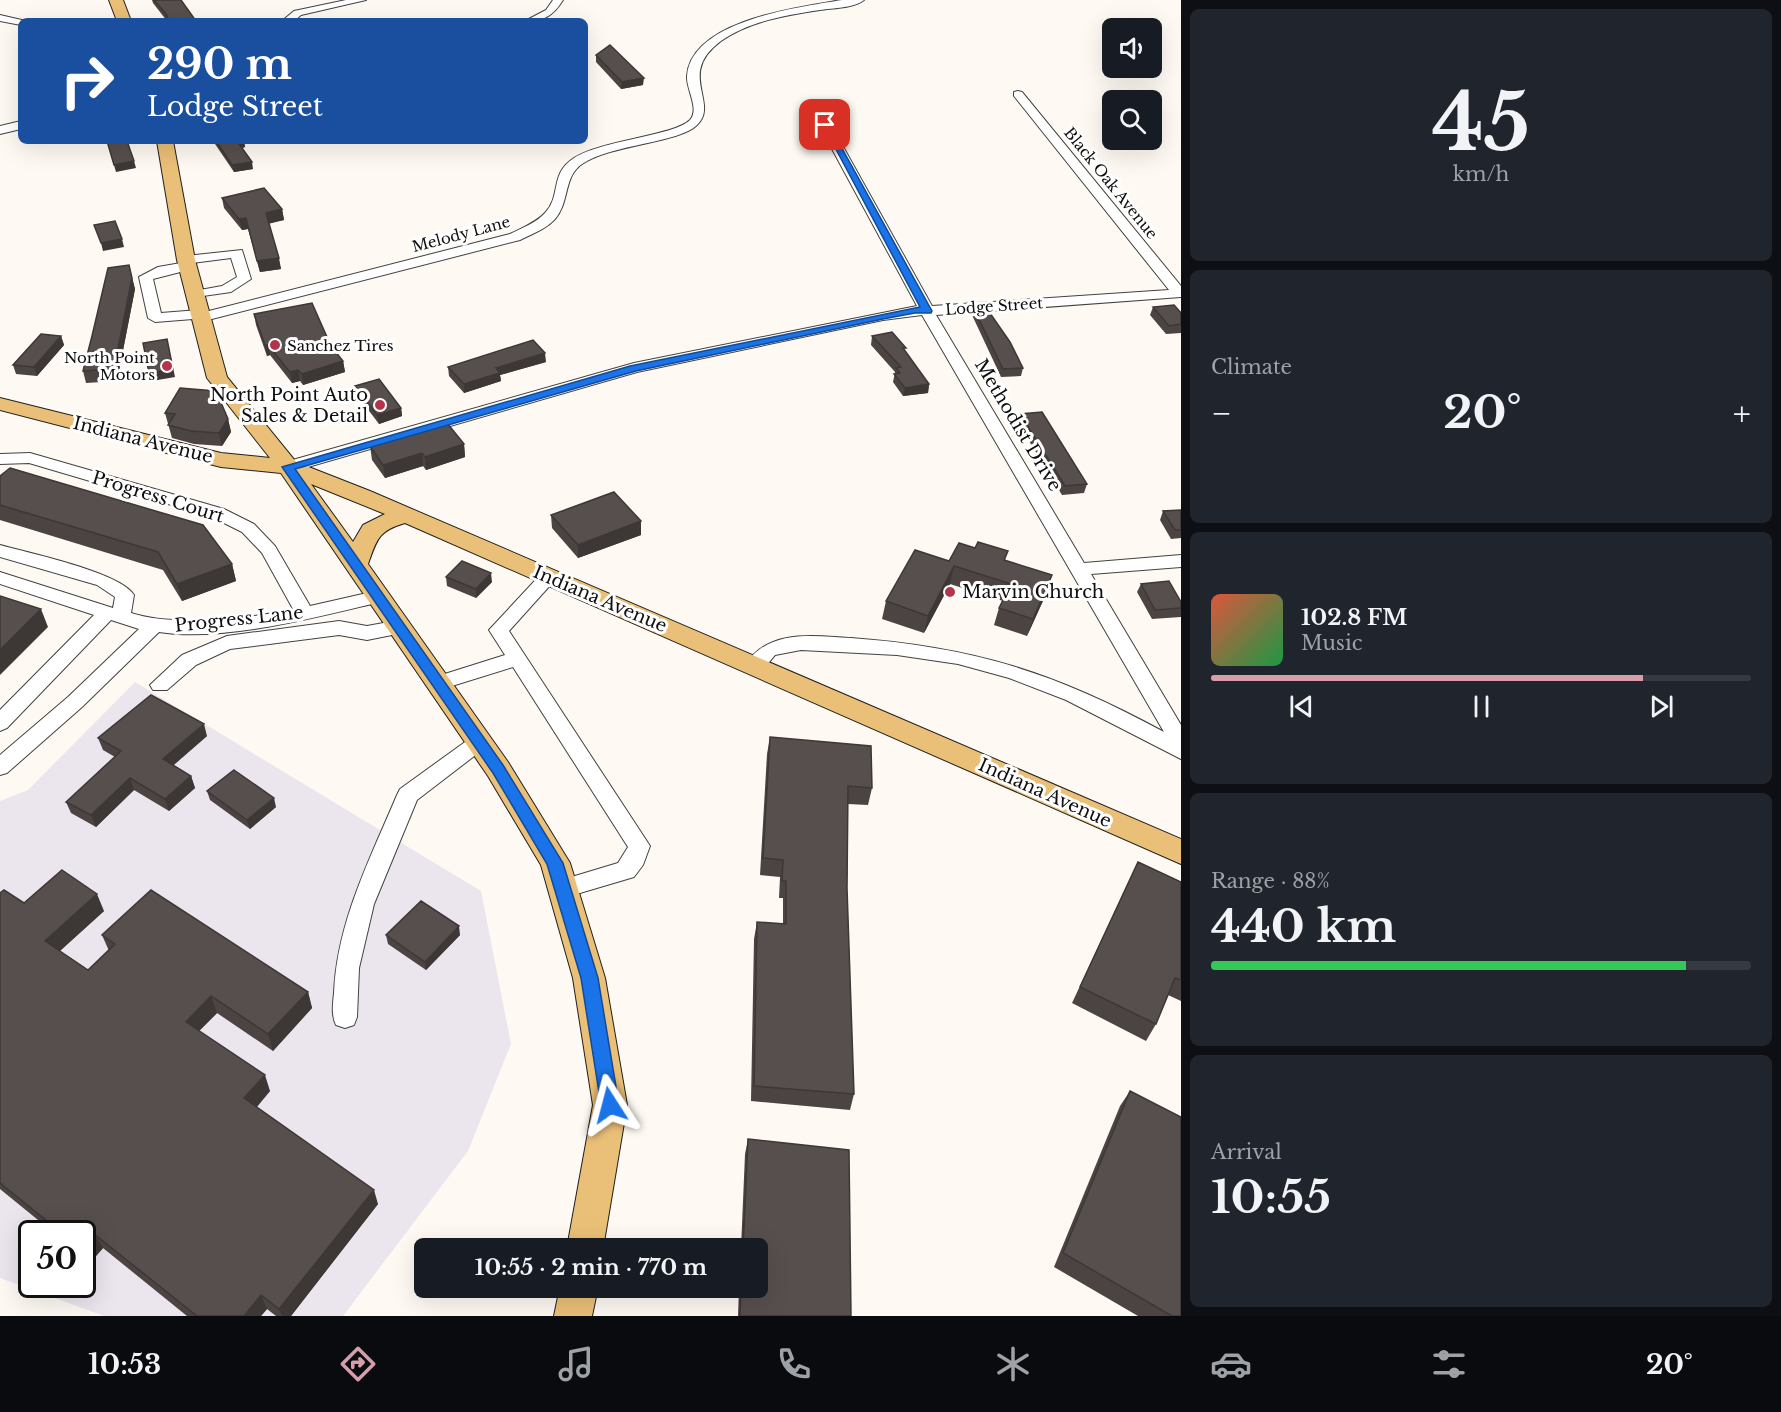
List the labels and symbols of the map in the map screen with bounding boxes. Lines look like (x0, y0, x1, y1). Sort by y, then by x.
pin (799, 99, 850, 150)
street label: Black Oak Avenue (1060, 123, 1162, 243)
street label: Melody Lane (410, 212, 512, 256)
street label: Lodge Street (945, 293, 1044, 319)
place label: Sanchez Tires (287, 336, 394, 355)
marker: Sanchez Tires (268, 338, 282, 352)
place label: North Point Motors (64, 348, 155, 384)
street label: Methodist Drive (970, 355, 1066, 495)
marker: North Point Motors (160, 359, 174, 373)
place label: North Point Auto Sales & Detail (210, 384, 368, 427)
marker: North Point Auto Sales & Detail (373, 398, 387, 412)
street label: Indiana Avenue (71, 412, 215, 468)
street label: Progress Court (89, 466, 227, 528)
street label: Indiana Avenue (530, 561, 670, 637)
place label: Marvin Church (962, 581, 1104, 603)
marker: Marvin Church (943, 585, 957, 599)
street label: Progress Lane (174, 601, 304, 637)
street label: Indiana Avenue (975, 754, 1115, 832)
position arrow (578, 1073, 642, 1137)
speed limit sign: 50 (18, 1220, 96, 1298)

